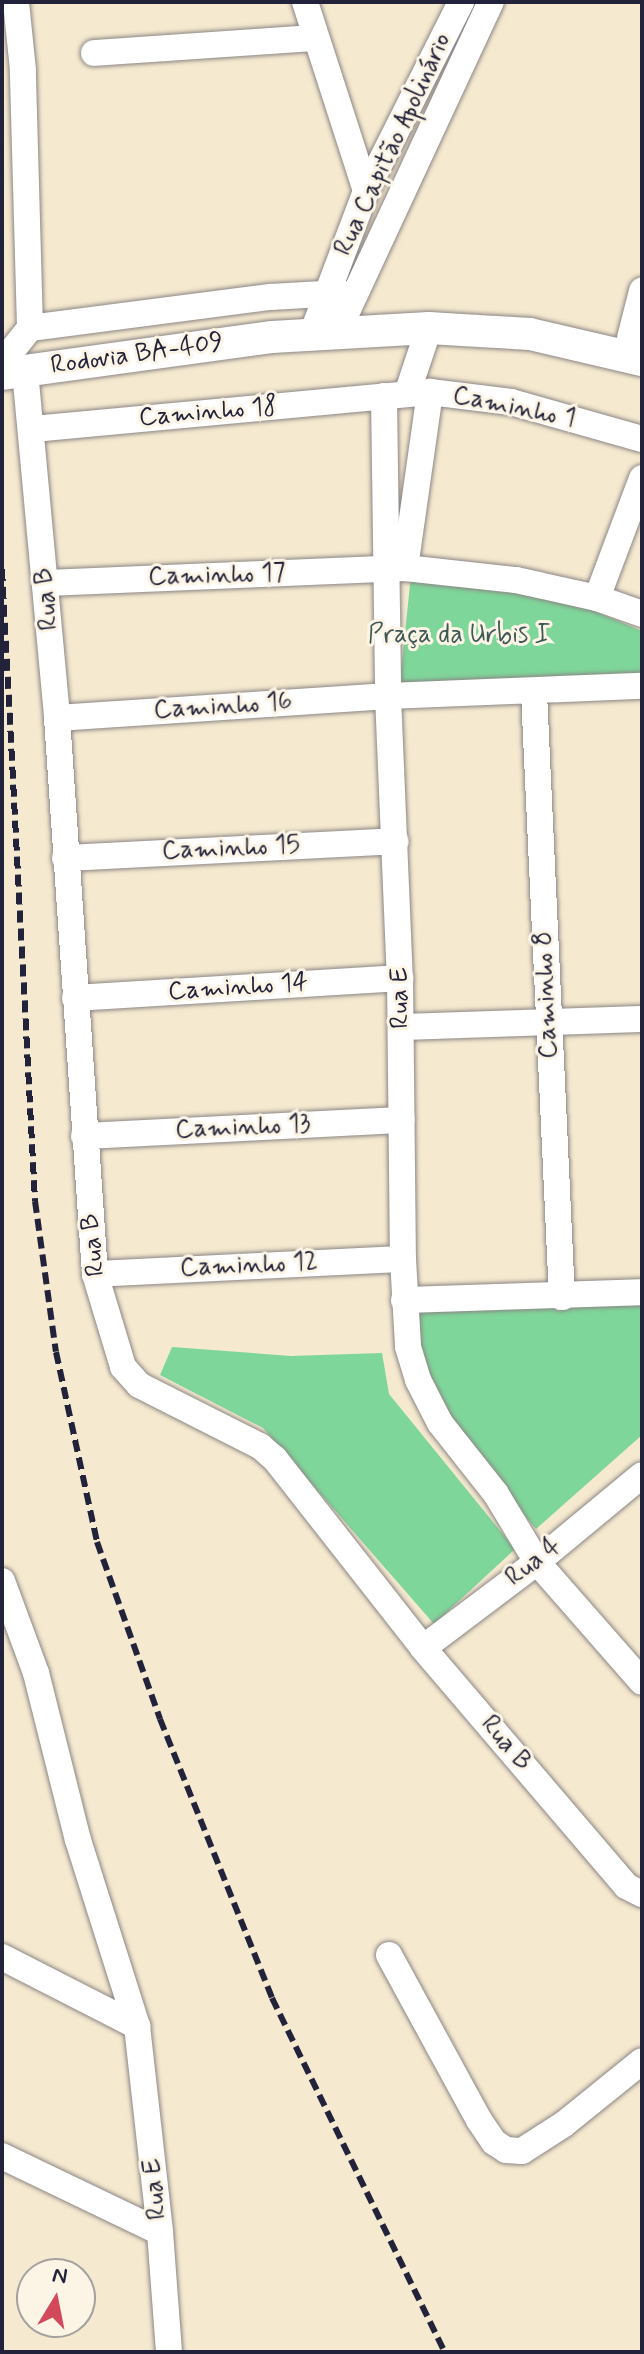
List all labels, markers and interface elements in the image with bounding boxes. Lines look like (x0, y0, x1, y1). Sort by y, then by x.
street label: Rua Capitão Apolinário (329, 30, 459, 260)
street label: Rodovia BA-409 (49, 327, 225, 383)
street label: Caminho 1 (450, 381, 578, 435)
street label: Caminho 18 (137, 391, 279, 435)
street label: Caminho 17 (148, 558, 286, 594)
street label: Rua B (30, 566, 66, 632)
park label: Praça da Urbis I (368, 620, 550, 652)
street label: Caminho 16 (153, 687, 293, 727)
street label: Caminho 15 (161, 830, 301, 868)
street label: Caminho 8 (528, 930, 566, 1060)
street label: Rua E (385, 967, 417, 1029)
street label: Caminho 14 (167, 968, 309, 1008)
street label: Caminho 13 (174, 1109, 312, 1147)
street label: Rua B (75, 1212, 113, 1278)
street label: Caminho 12 (179, 1247, 319, 1285)
street label: Rua 4 (500, 1532, 568, 1594)
street label: Rua B (473, 1710, 537, 1778)
street label: Rua E (137, 2157, 175, 2221)
north arrow (16, 2258, 96, 2338)
text: N (50, 2261, 69, 2291)

